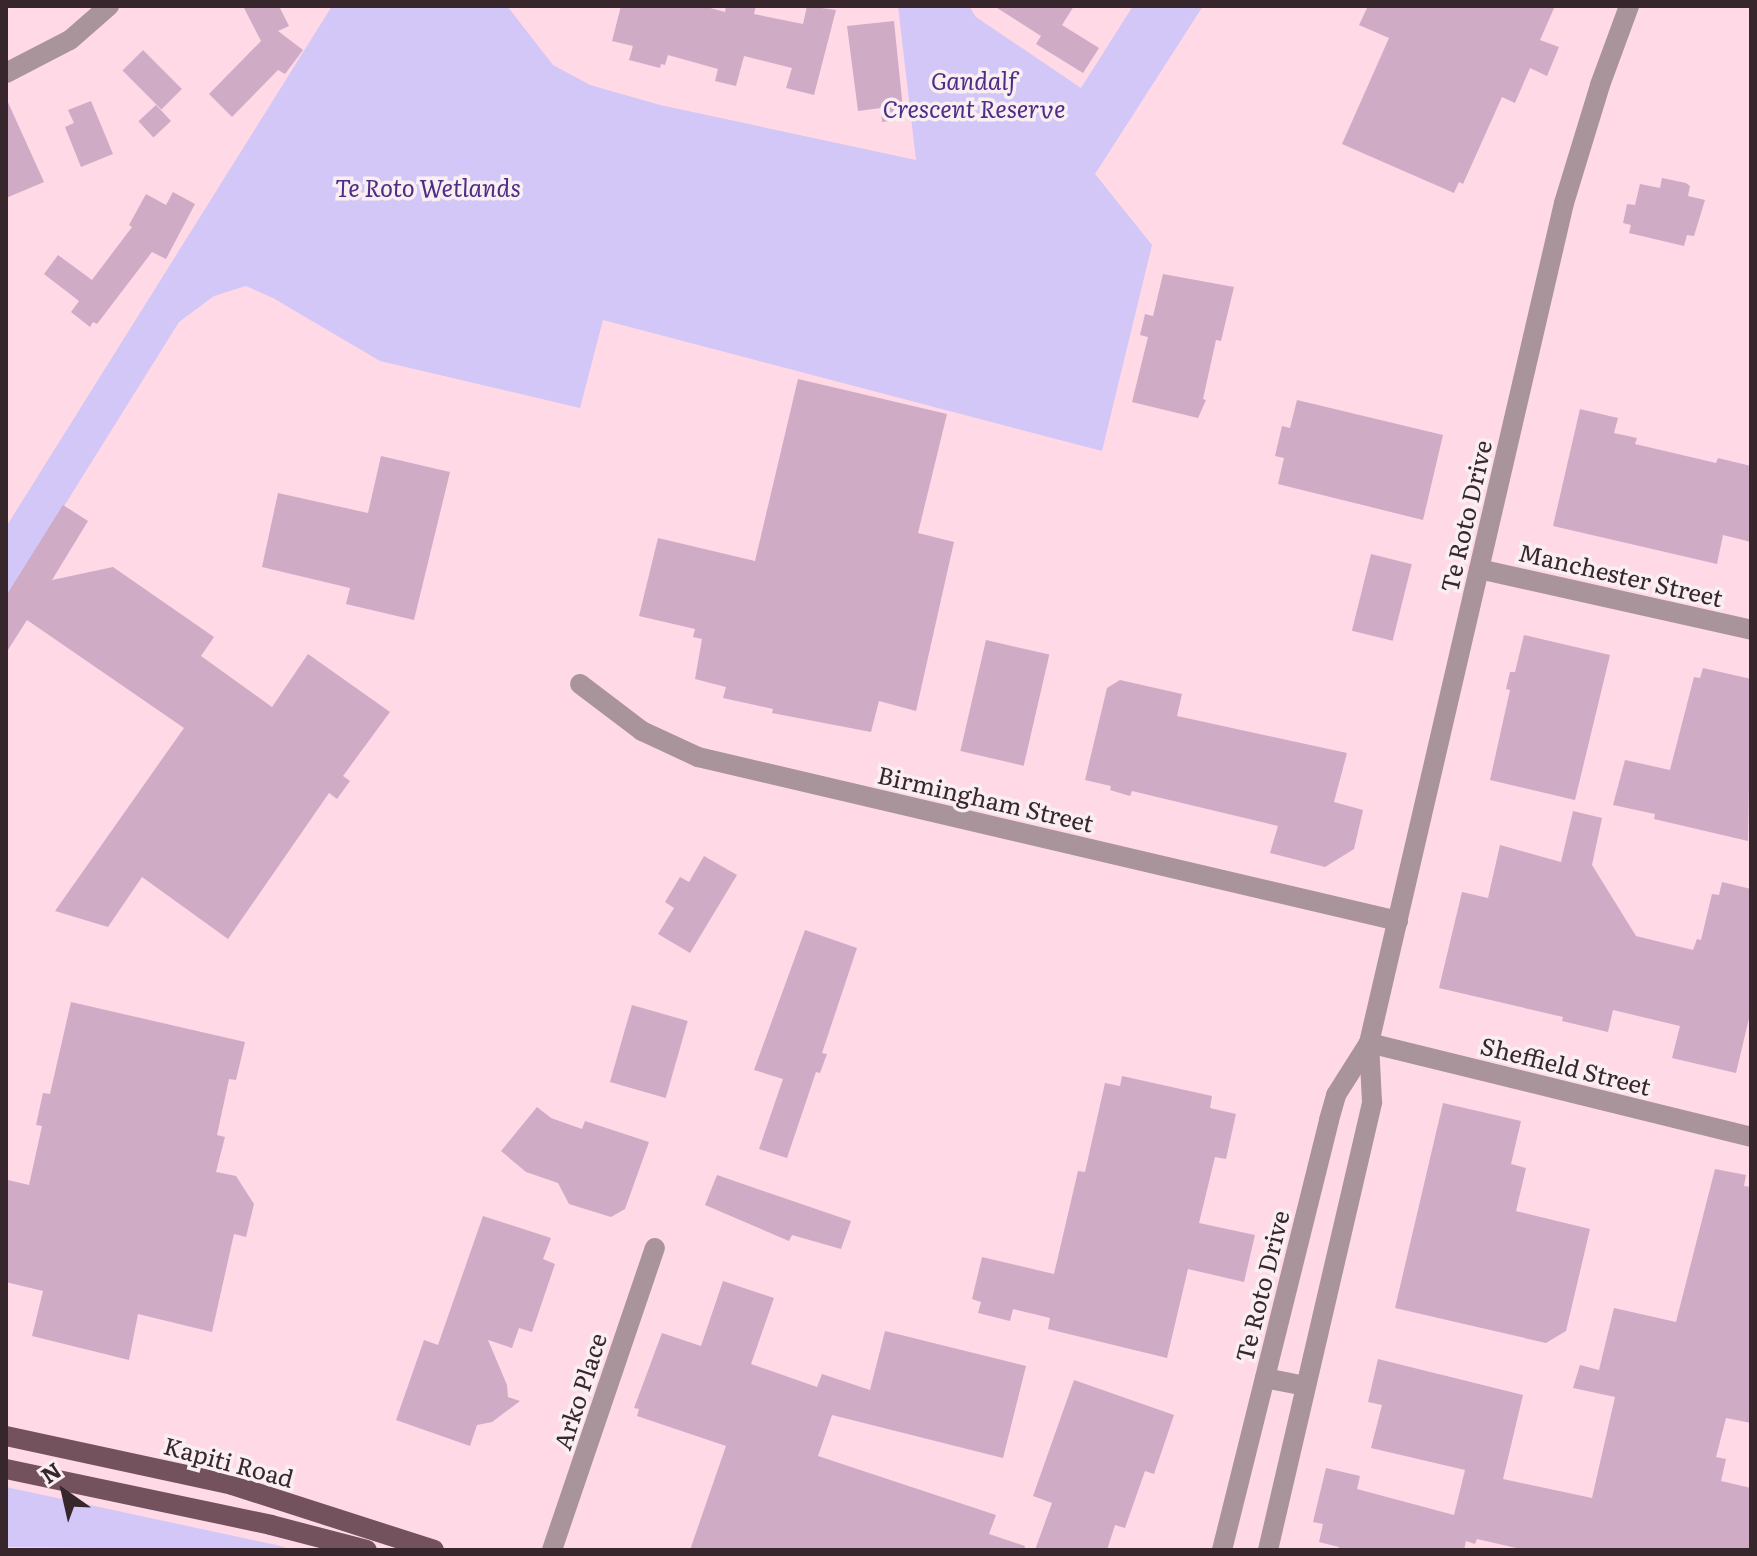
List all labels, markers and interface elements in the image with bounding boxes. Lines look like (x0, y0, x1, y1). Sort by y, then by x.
park label: Gandalf Crescent Reserve (883, 66, 1065, 122)
park label: Te Roto Wetlands (335, 173, 521, 201)
street label: Te Roto Drive (1434, 437, 1496, 595)
street label: Manchester Street (1516, 536, 1726, 612)
street label: Birmingham Street (875, 759, 1097, 837)
street label: Sheffield Street (1478, 1030, 1654, 1100)
street label: Te Roto Drive (1228, 1207, 1294, 1365)
street label: Arko Place (547, 1329, 611, 1453)
street label: Kapiti Road (161, 1430, 297, 1492)
north arrow (24, 1452, 104, 1532)
text: N (33, 1453, 67, 1491)

